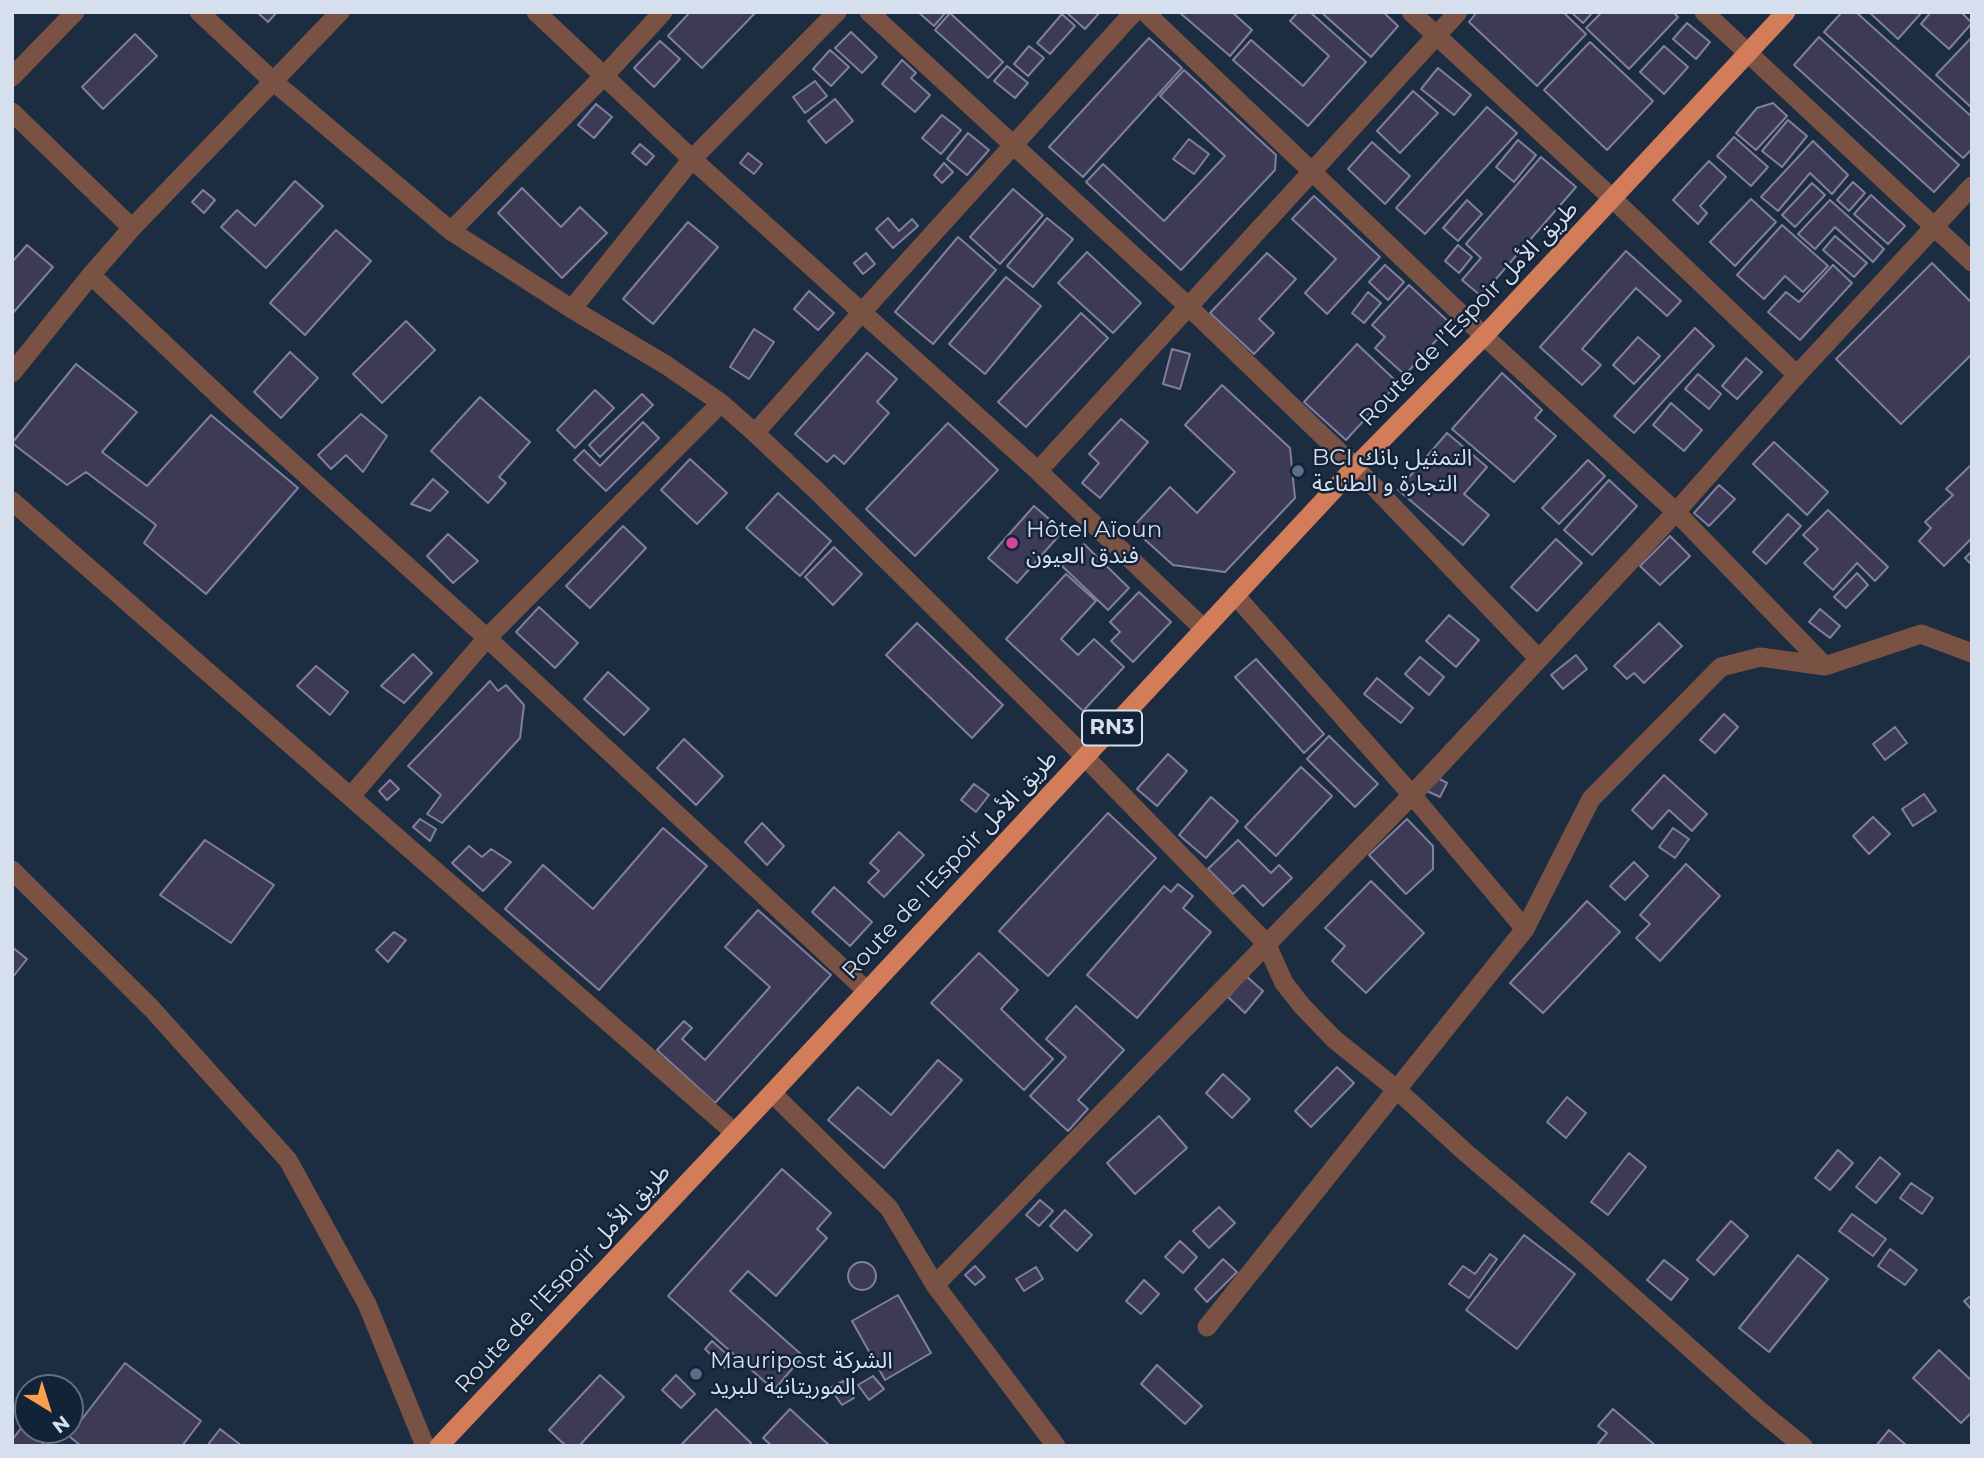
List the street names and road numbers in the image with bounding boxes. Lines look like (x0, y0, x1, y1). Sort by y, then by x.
street label: Route de l’Espoir طريق الأمل (1354, 195, 1584, 433)
road number: RN3 (1082, 710, 1142, 746)
street label: Route de l’Espoir طريق الأمل (837, 745, 1063, 985)
street label: Route de l’Espoir طريق الأمل (450, 1159, 676, 1399)

